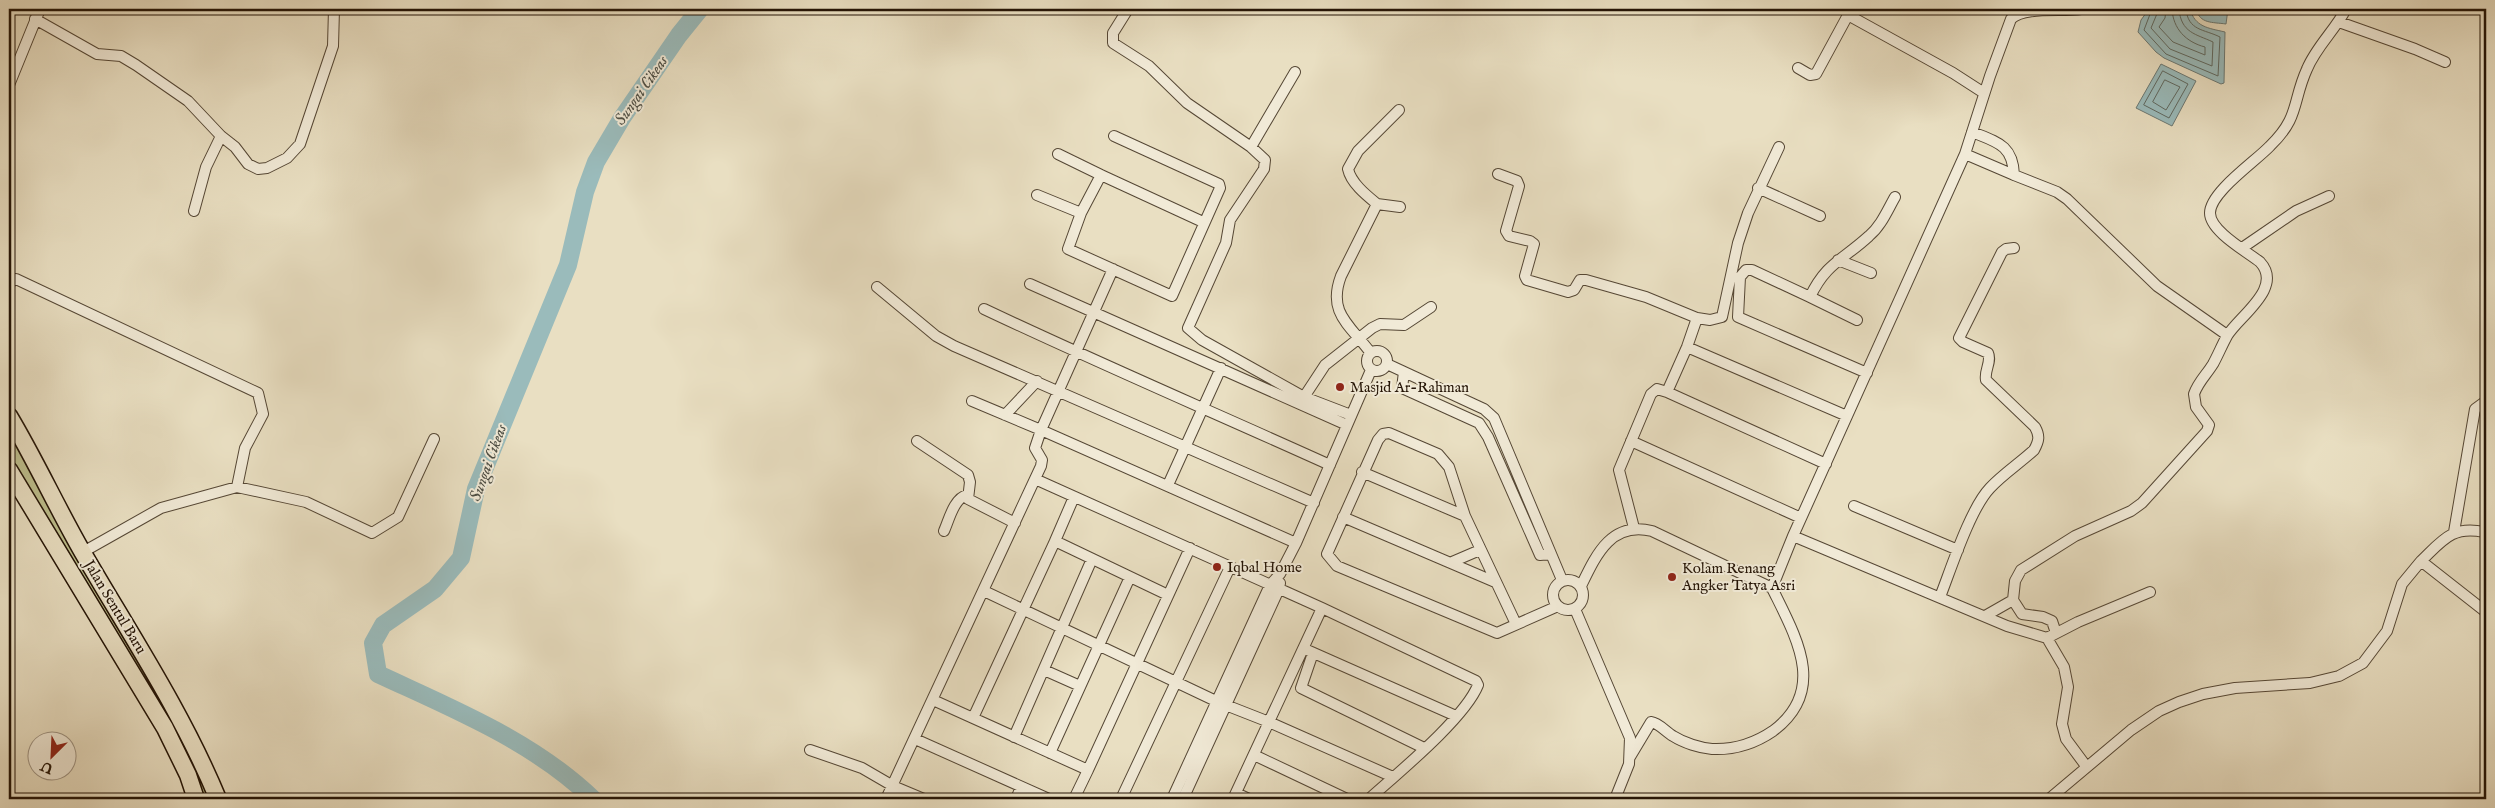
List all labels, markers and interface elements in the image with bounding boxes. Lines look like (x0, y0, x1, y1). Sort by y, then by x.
water label: Sungai Cikeas (611, 52, 673, 130)
place label: Masjid Ar-Rahman (1350, 378, 1469, 397)
marker: Masjid Ar-Rahman (1334, 381, 1346, 393)
water label: Sungai Cikeas (466, 422, 512, 504)
street label: Jalan Sentul Baru (78, 555, 151, 658)
place label: Iqbal Home (1227, 558, 1302, 577)
place label: Kolam Renang Angker Tatya Asri (1681, 559, 1795, 595)
marker: Iqbal Home (1211, 561, 1223, 573)
marker: Kolam Renang Angker Tatya Asri (1666, 571, 1678, 583)
north arrow (28, 730, 78, 780)
text: U (37, 756, 57, 778)

